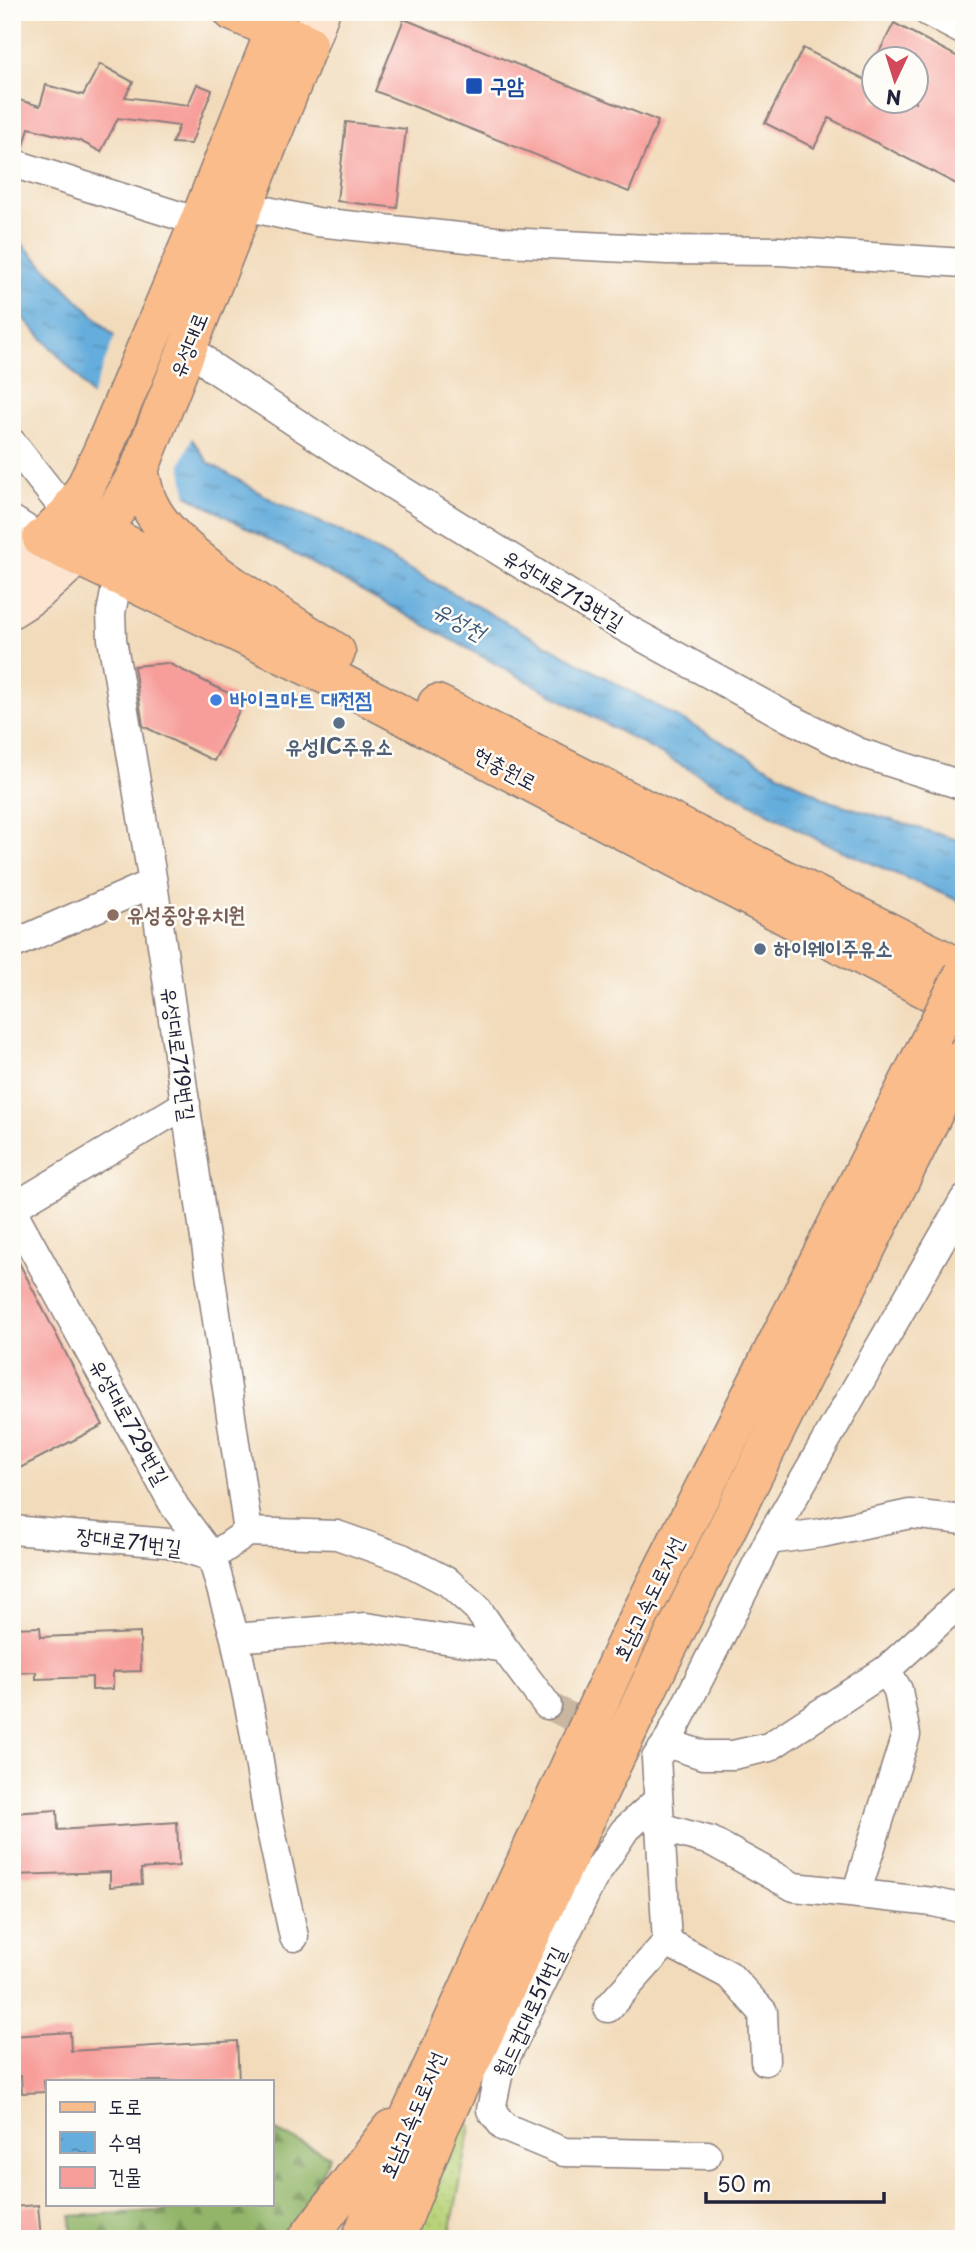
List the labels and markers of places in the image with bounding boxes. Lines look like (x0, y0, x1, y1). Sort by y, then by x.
place label: 구암 (490, 68, 524, 100)
marker: 구암 (464, 76, 484, 96)
place label: 바이크마트 대전점 (230, 682, 372, 714)
marker: 바이크마트 대전점 (208, 692, 224, 708)
marker: 유성IC주유소 (331, 715, 347, 731)
place label: 유성IC주유소 (285, 729, 393, 761)
place label: 유성중앙유치원 (127, 897, 245, 929)
marker: 유성중앙유치원 (105, 907, 121, 923)
place label: 하이웨이주유소 (773, 931, 892, 963)
marker: 하이웨이주유소 (752, 941, 768, 957)

